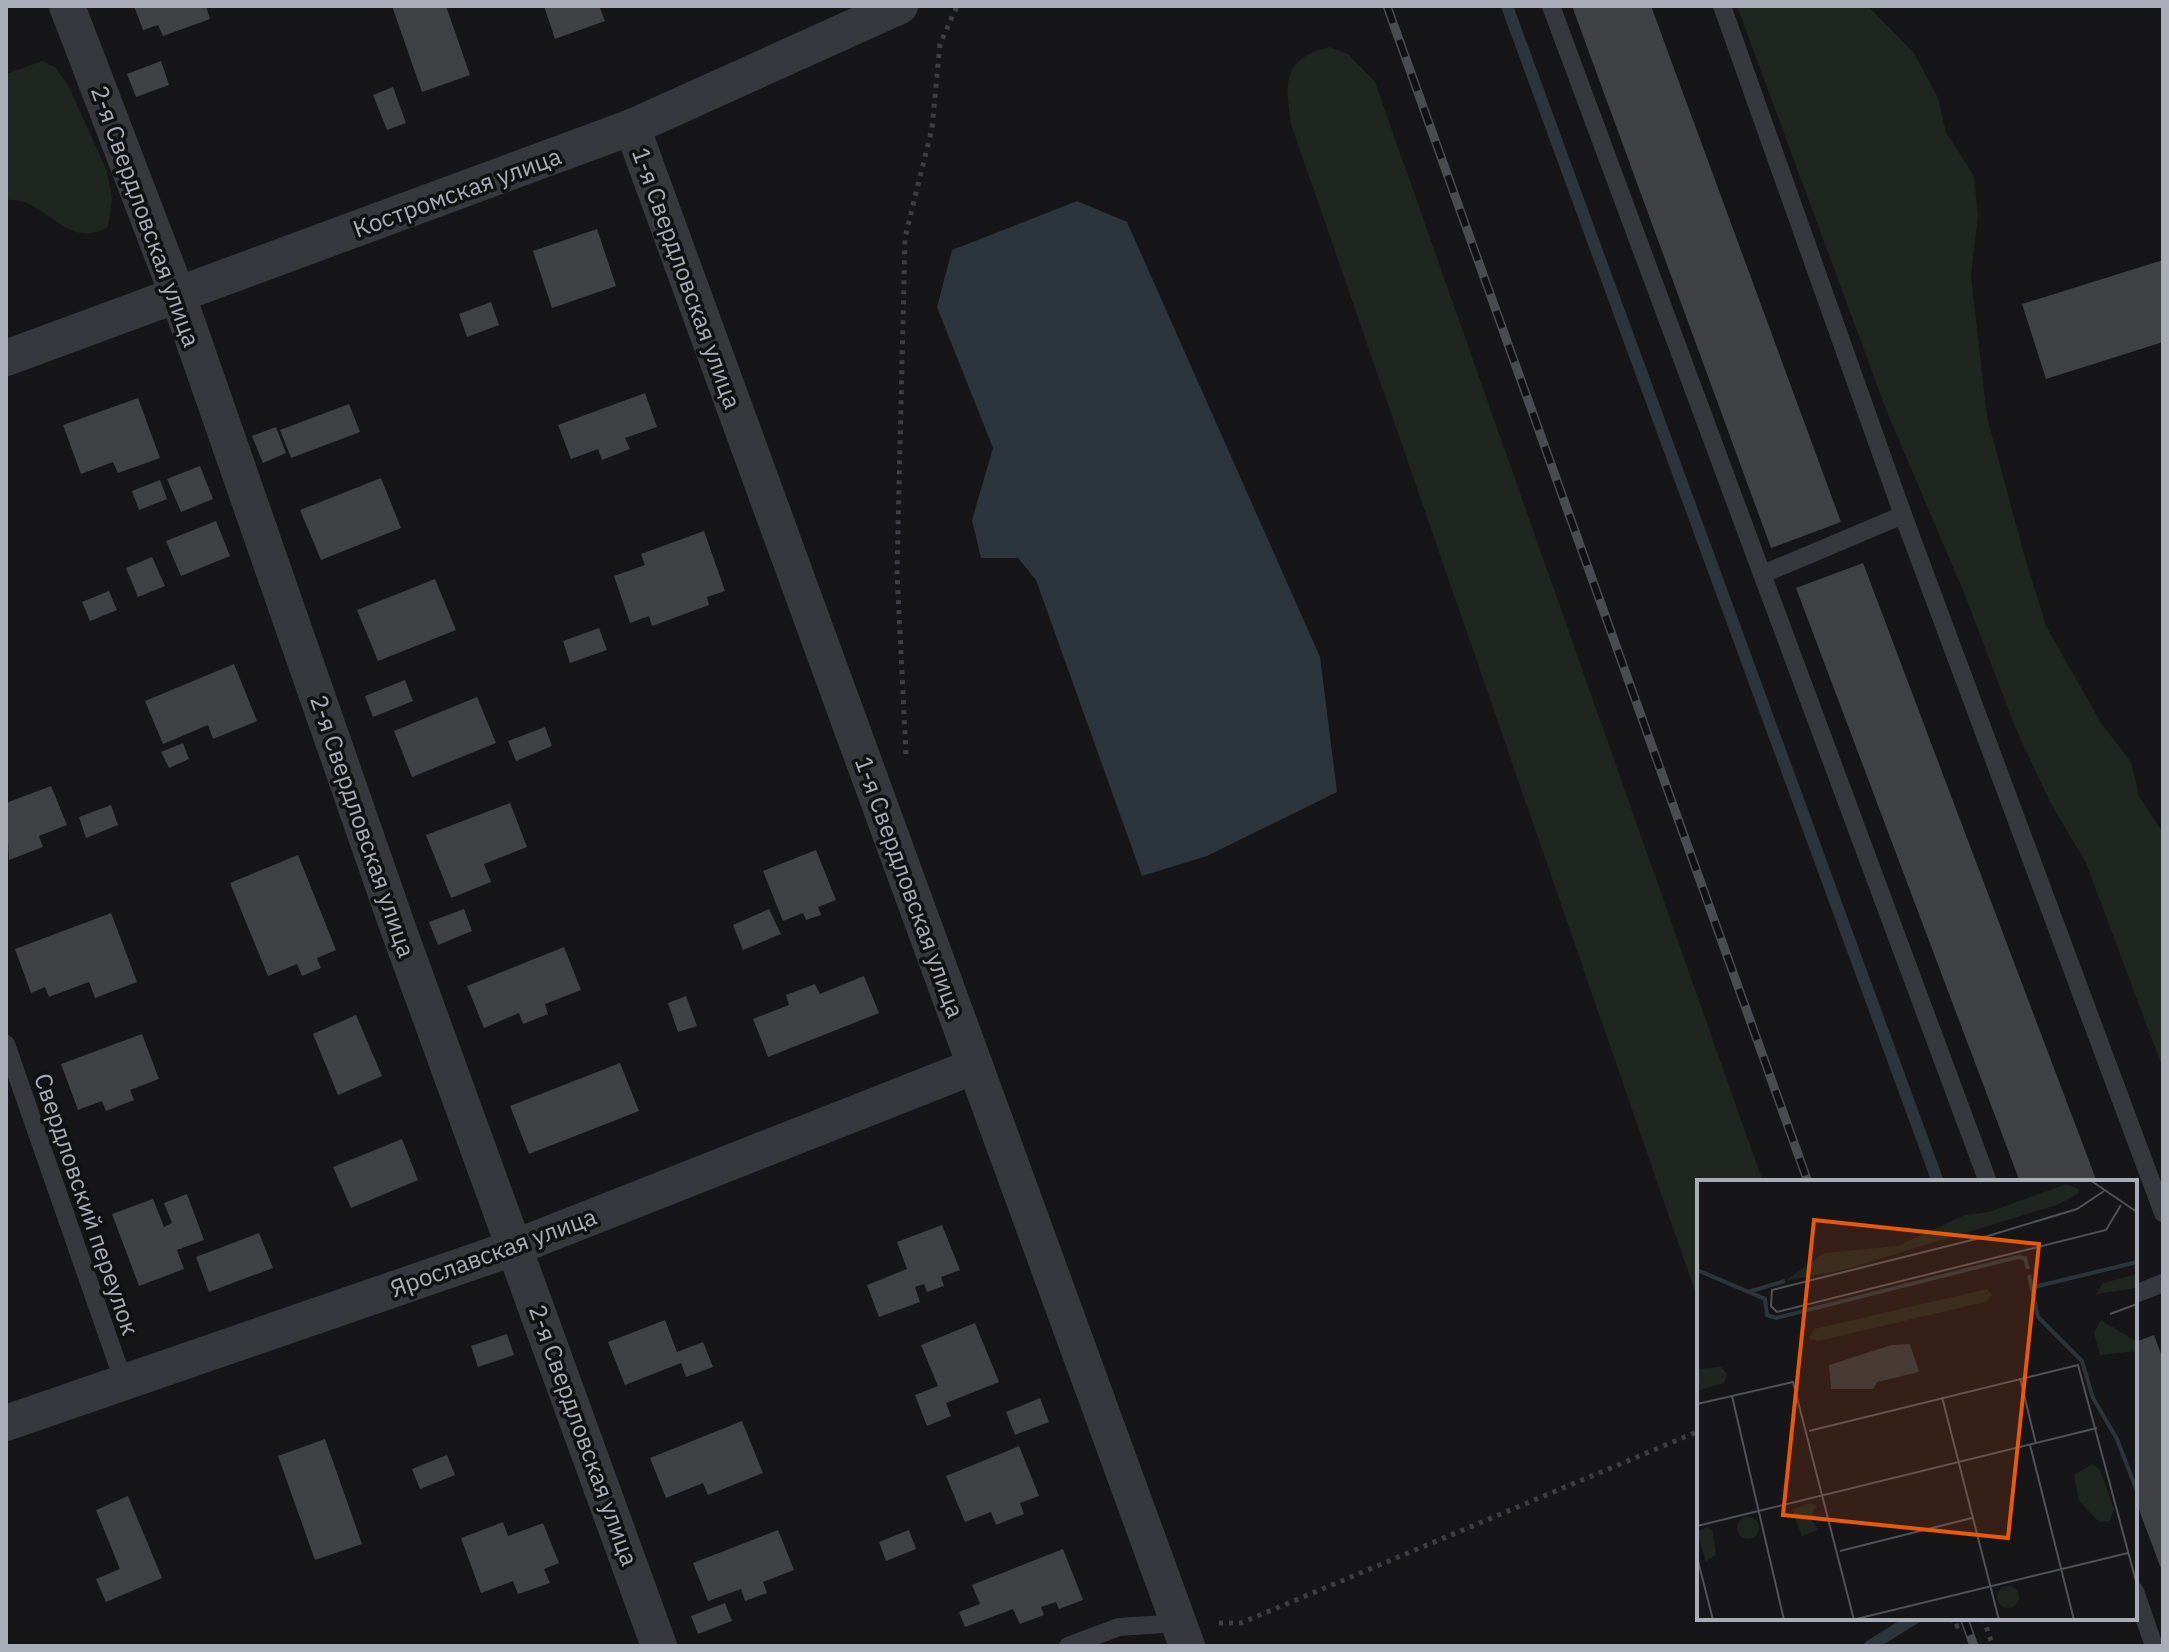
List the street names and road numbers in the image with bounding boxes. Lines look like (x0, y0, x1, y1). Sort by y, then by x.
street label: 2-я Свердловская улица (84, 81, 208, 351)
street label: Костромская улица (349, 139, 566, 245)
street label: 1-я Свердловская улица (625, 143, 749, 413)
street label: 2-я Свердловская улица (303, 691, 423, 962)
street label: 1-я Свердловская улица (848, 752, 972, 1022)
street label: Свердловский переулок (27, 1069, 147, 1339)
street label: Ярославская улица (385, 1200, 601, 1304)
street label: 2-я Свердловская улица (522, 1300, 646, 1570)

